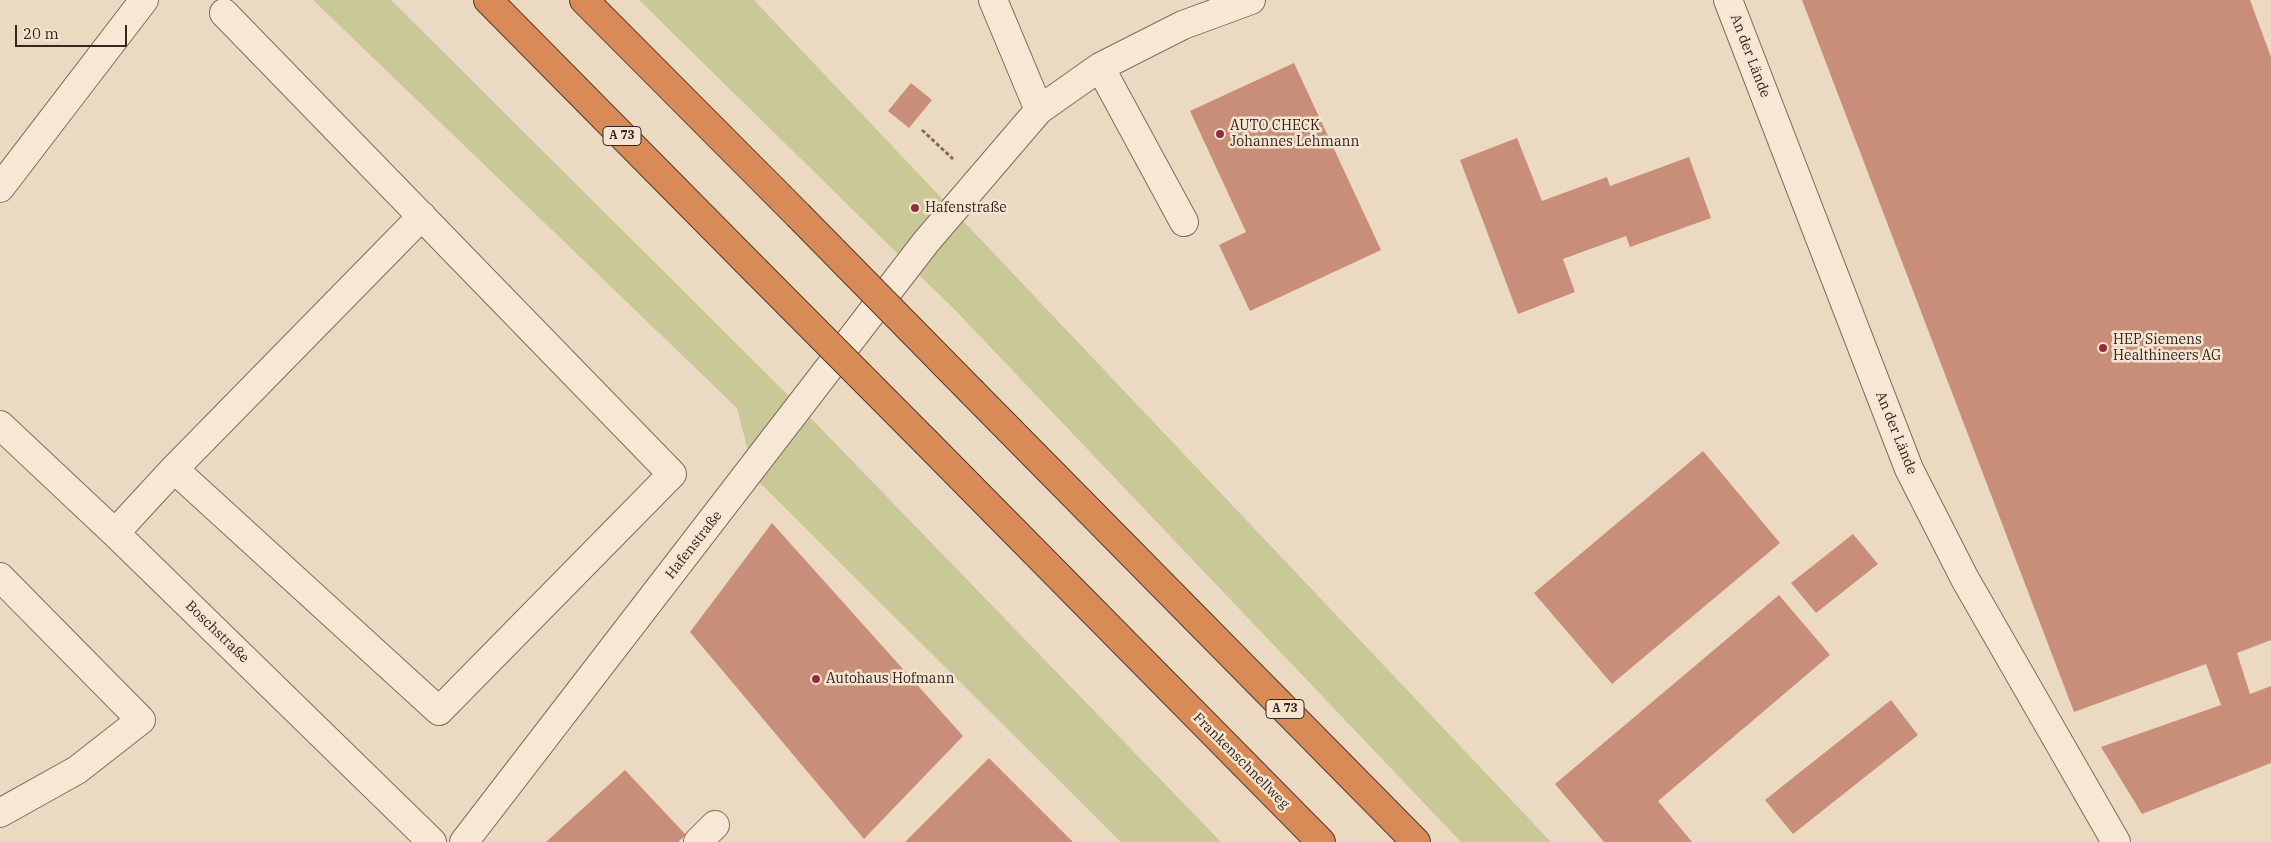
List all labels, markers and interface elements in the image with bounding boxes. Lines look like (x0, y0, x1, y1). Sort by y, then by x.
street label: An der Lände (1726, 12, 1774, 100)
scale bar (18, 15, 130, 47)
text: 20 m (23, 24, 59, 43)
place label: AUTO CHECK Johannes Lehmann (1230, 118, 1359, 150)
road number: A 73 (603, 126, 641, 146)
marker: AUTO CHECK Johannes Lehmann (1214, 128, 1226, 140)
place label: Hafenstraße (925, 200, 1007, 216)
marker: Hafenstraße (909, 202, 921, 214)
place label: HEP Siemens Healthineers AG (2113, 332, 2221, 364)
marker: HEP Siemens Healthineers AG (2097, 342, 2109, 354)
street label: An der Lände (1872, 389, 1920, 477)
street label: Hafenstraße (662, 508, 726, 582)
street label: Boschstraße (182, 597, 252, 667)
place label: Autohaus Hofmann (826, 671, 954, 687)
marker: Autohaus Hofmann (810, 673, 822, 685)
road number: A 73 (1266, 700, 1304, 719)
street label: Frankenschnellweg (1189, 709, 1293, 813)

